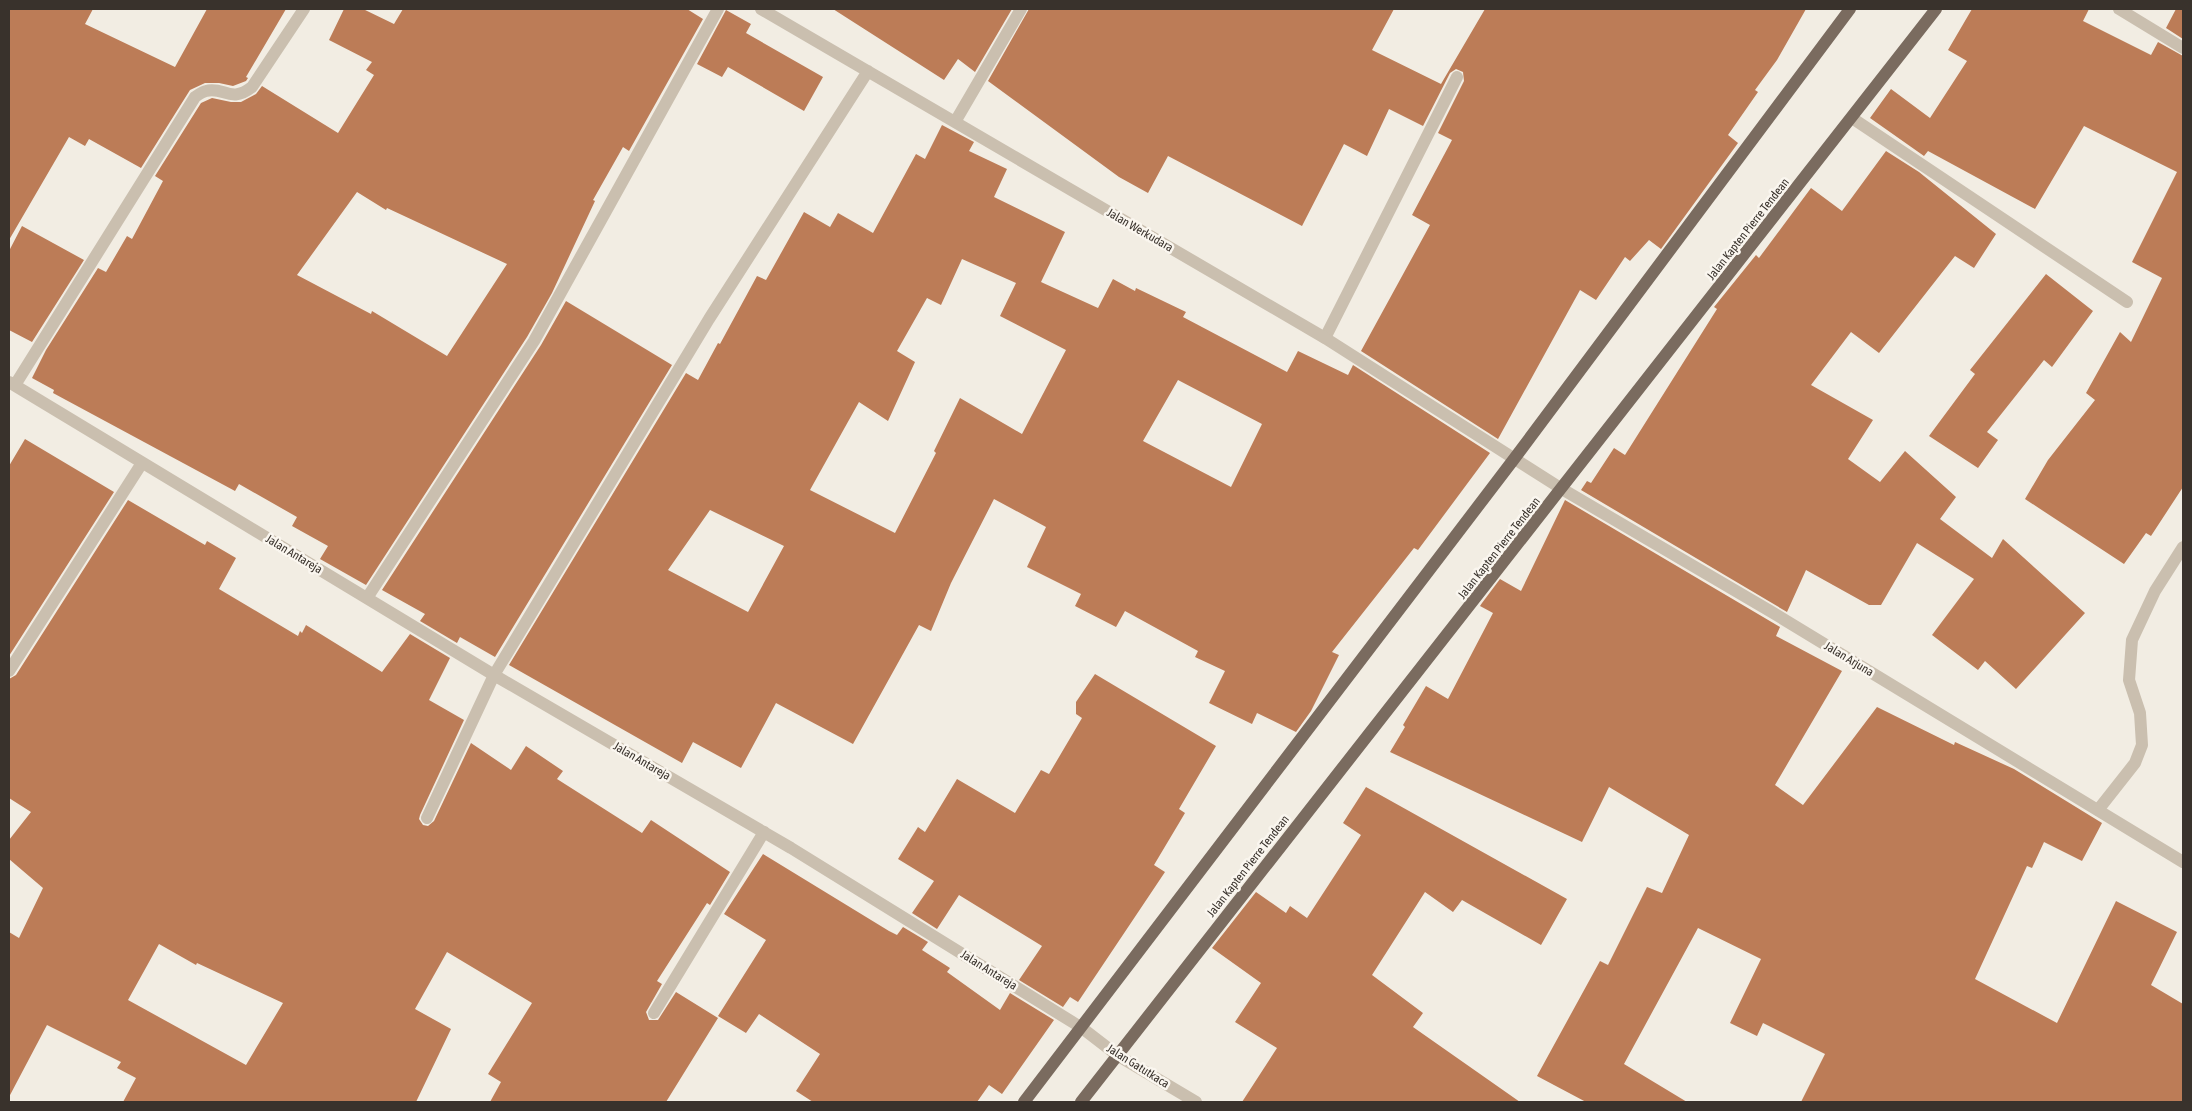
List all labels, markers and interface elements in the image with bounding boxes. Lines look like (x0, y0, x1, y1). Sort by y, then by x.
street label: Jalan Kapten Pierre Tendean (1704, 175, 1792, 283)
street label: Jalan Werkudara (1104, 205, 1176, 255)
street label: Jalan Kapten Pierre Tendean (1455, 494, 1543, 602)
street label: Jalan Antareja (263, 532, 325, 576)
street label: Jalan Arjuna (1822, 639, 1876, 679)
street label: Jalan Antareja (611, 739, 673, 783)
street label: Jalan Kapten Pierre Tendean (1204, 812, 1292, 920)
street label: Jalan Antareja (958, 947, 1020, 993)
street label: Jalan Gatutkaca (1104, 1041, 1172, 1091)

